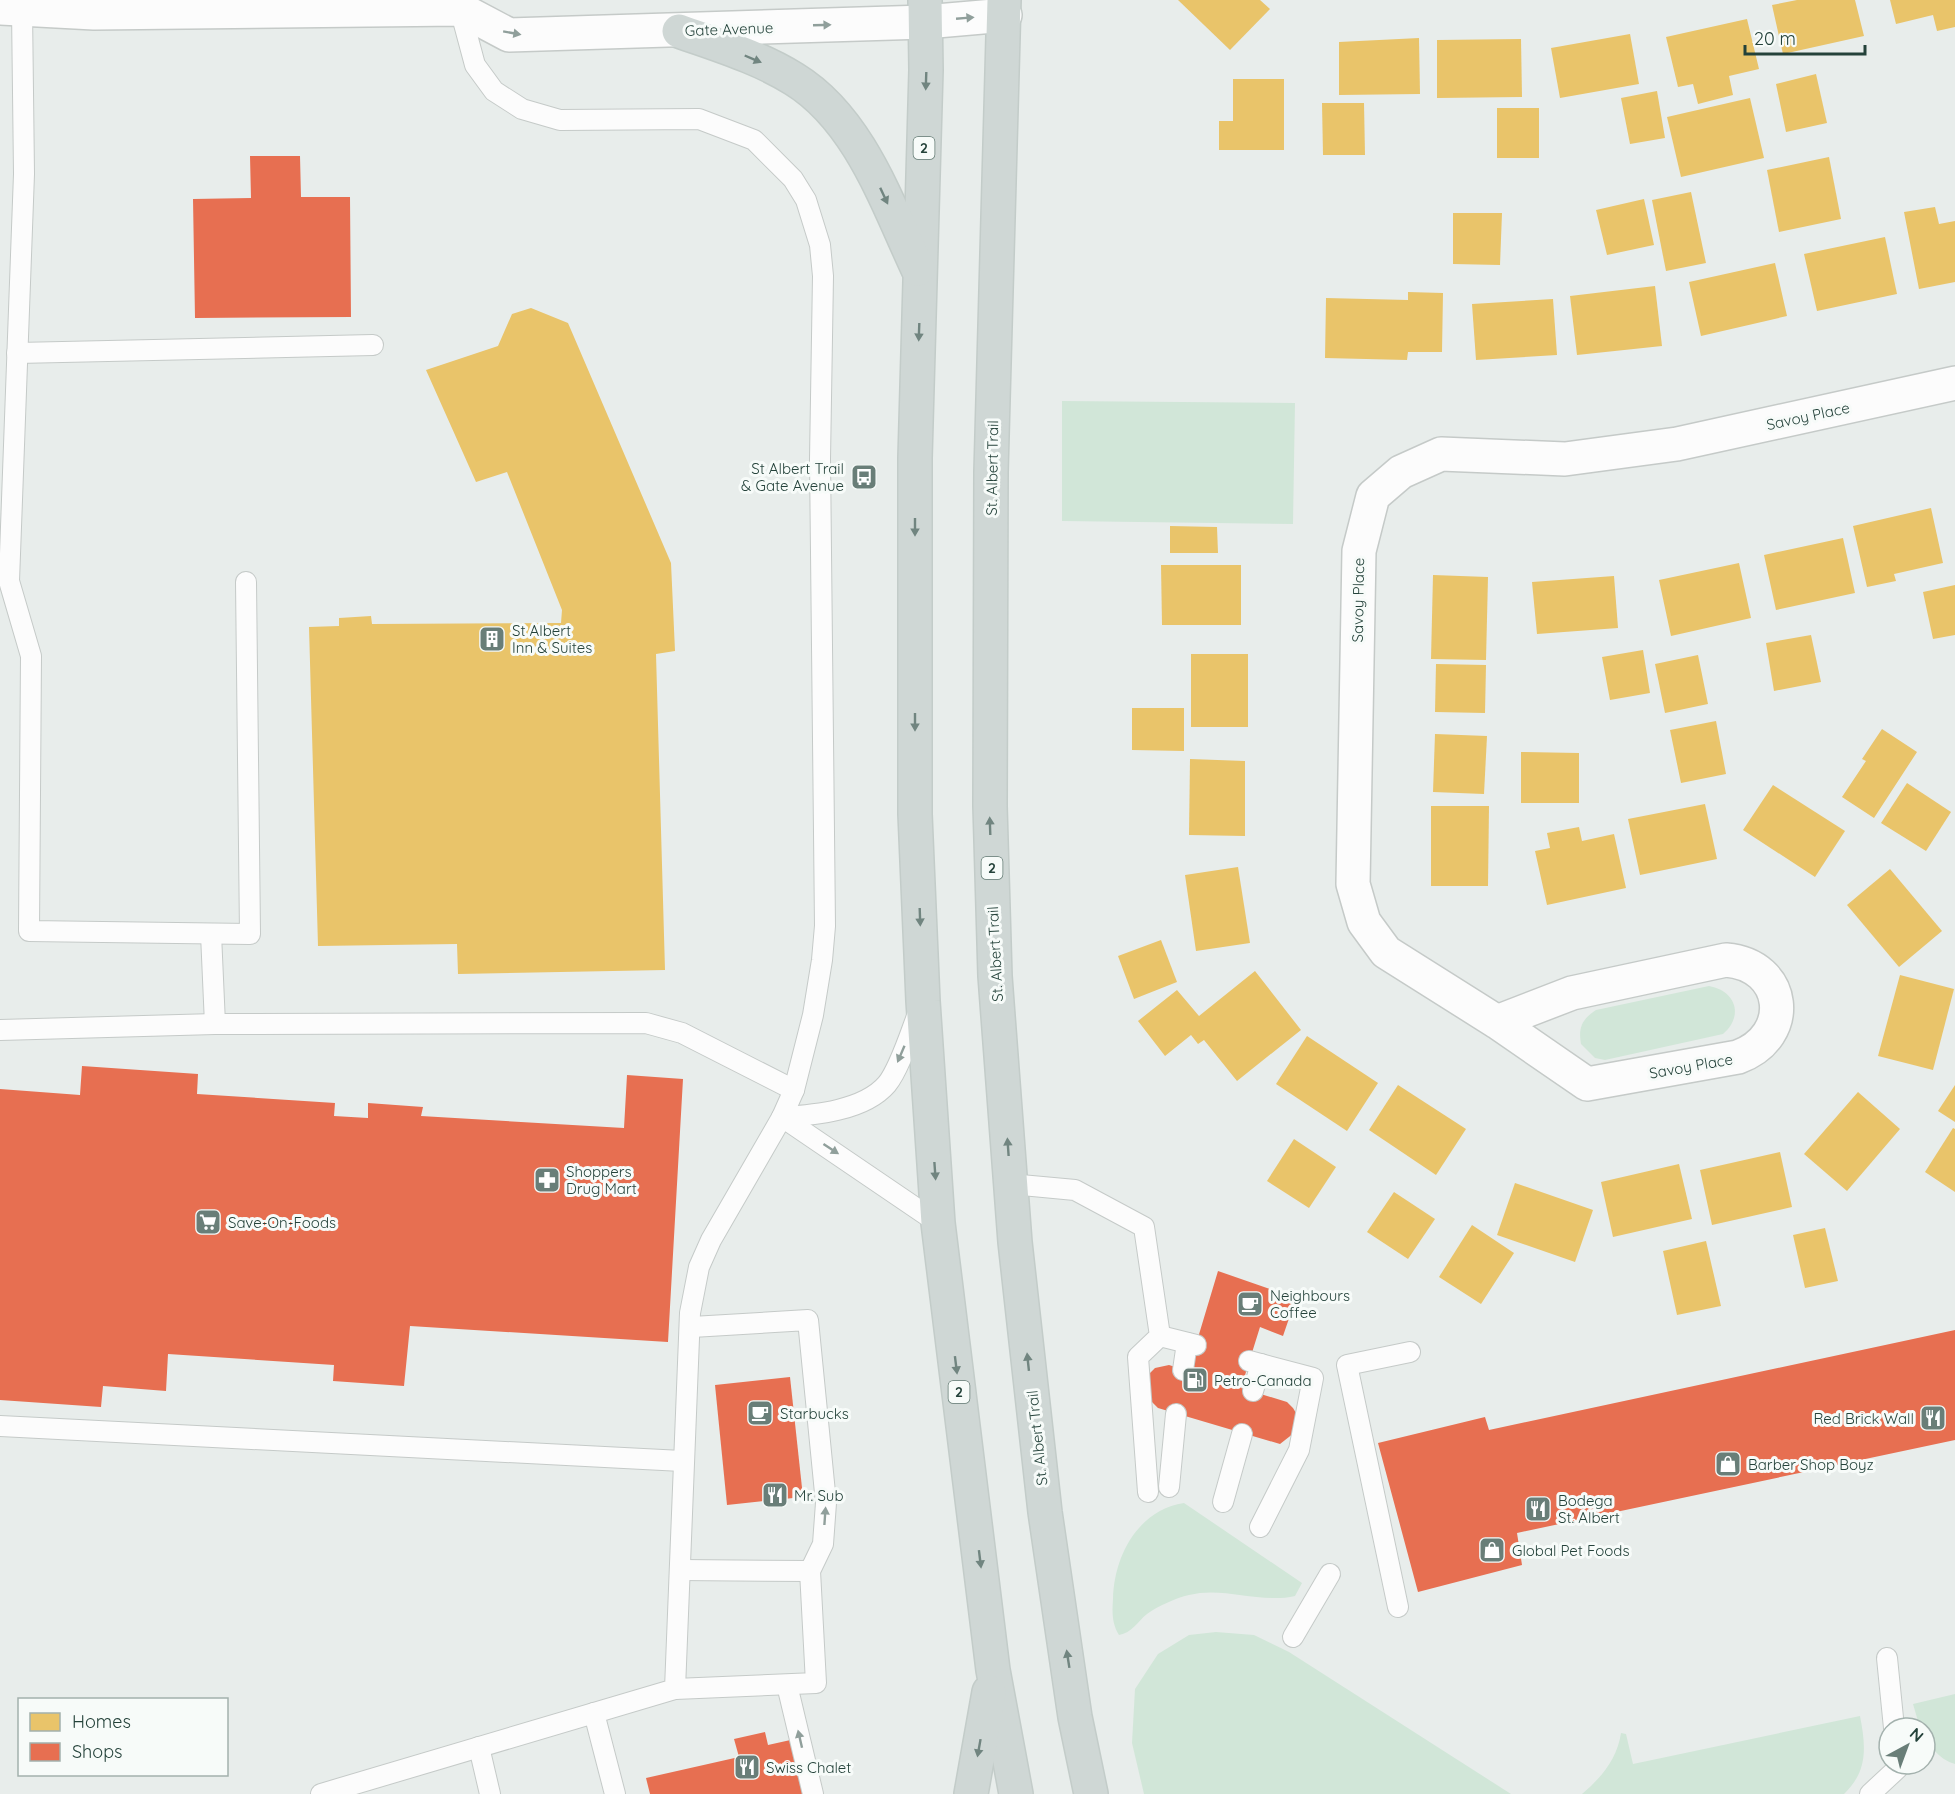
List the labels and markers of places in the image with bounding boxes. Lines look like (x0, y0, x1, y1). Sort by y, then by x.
place label: St Albert Trail & Gate Avenue (741, 459, 844, 495)
bus stop icon: St Albert Trail & Gate Avenue (849, 462, 879, 492)
place label: St Albert Inn & Suites (512, 621, 592, 657)
building icon: St Albert Inn & Suites (477, 624, 507, 654)
place label: Shoppers Drug Mart (566, 1162, 637, 1198)
pharmacy icon: Shoppers Drug Mart (532, 1165, 562, 1195)
supermarket icon: Save-On-Foods (193, 1207, 223, 1237)
place label: Save-On-Foods (228, 1213, 336, 1232)
place label: Neighbours Coffee (1270, 1286, 1350, 1322)
cafe icon: Neighbours Coffee (1235, 1289, 1265, 1319)
fuel station icon: Petro-Canada (1180, 1365, 1210, 1395)
place label: Petro-Canada (1214, 1371, 1312, 1390)
cafe icon: Starbucks (745, 1398, 775, 1428)
restaurant icon: Red Brick Wall (1918, 1403, 1948, 1433)
place label: Starbucks (780, 1404, 849, 1423)
place label: Red Brick Wall (1813, 1409, 1914, 1428)
shop icon: Barber Shop Boyz (1713, 1449, 1743, 1479)
place label: Barber Shop Boyz (1748, 1455, 1874, 1474)
restaurant icon: Mr. Sub (760, 1480, 790, 1510)
place label: Mr. Sub (794, 1486, 843, 1505)
place label: Bodega St. Albert (1558, 1491, 1620, 1527)
restaurant icon: Bodega St. Albert (1523, 1494, 1553, 1524)
shop icon: Global Pet Foods (1477, 1535, 1507, 1565)
place label: Global Pet Foods (1512, 1541, 1629, 1560)
restaurant icon: Swiss Chalet (732, 1752, 762, 1782)
place label: Swiss Chalet (766, 1758, 851, 1777)

